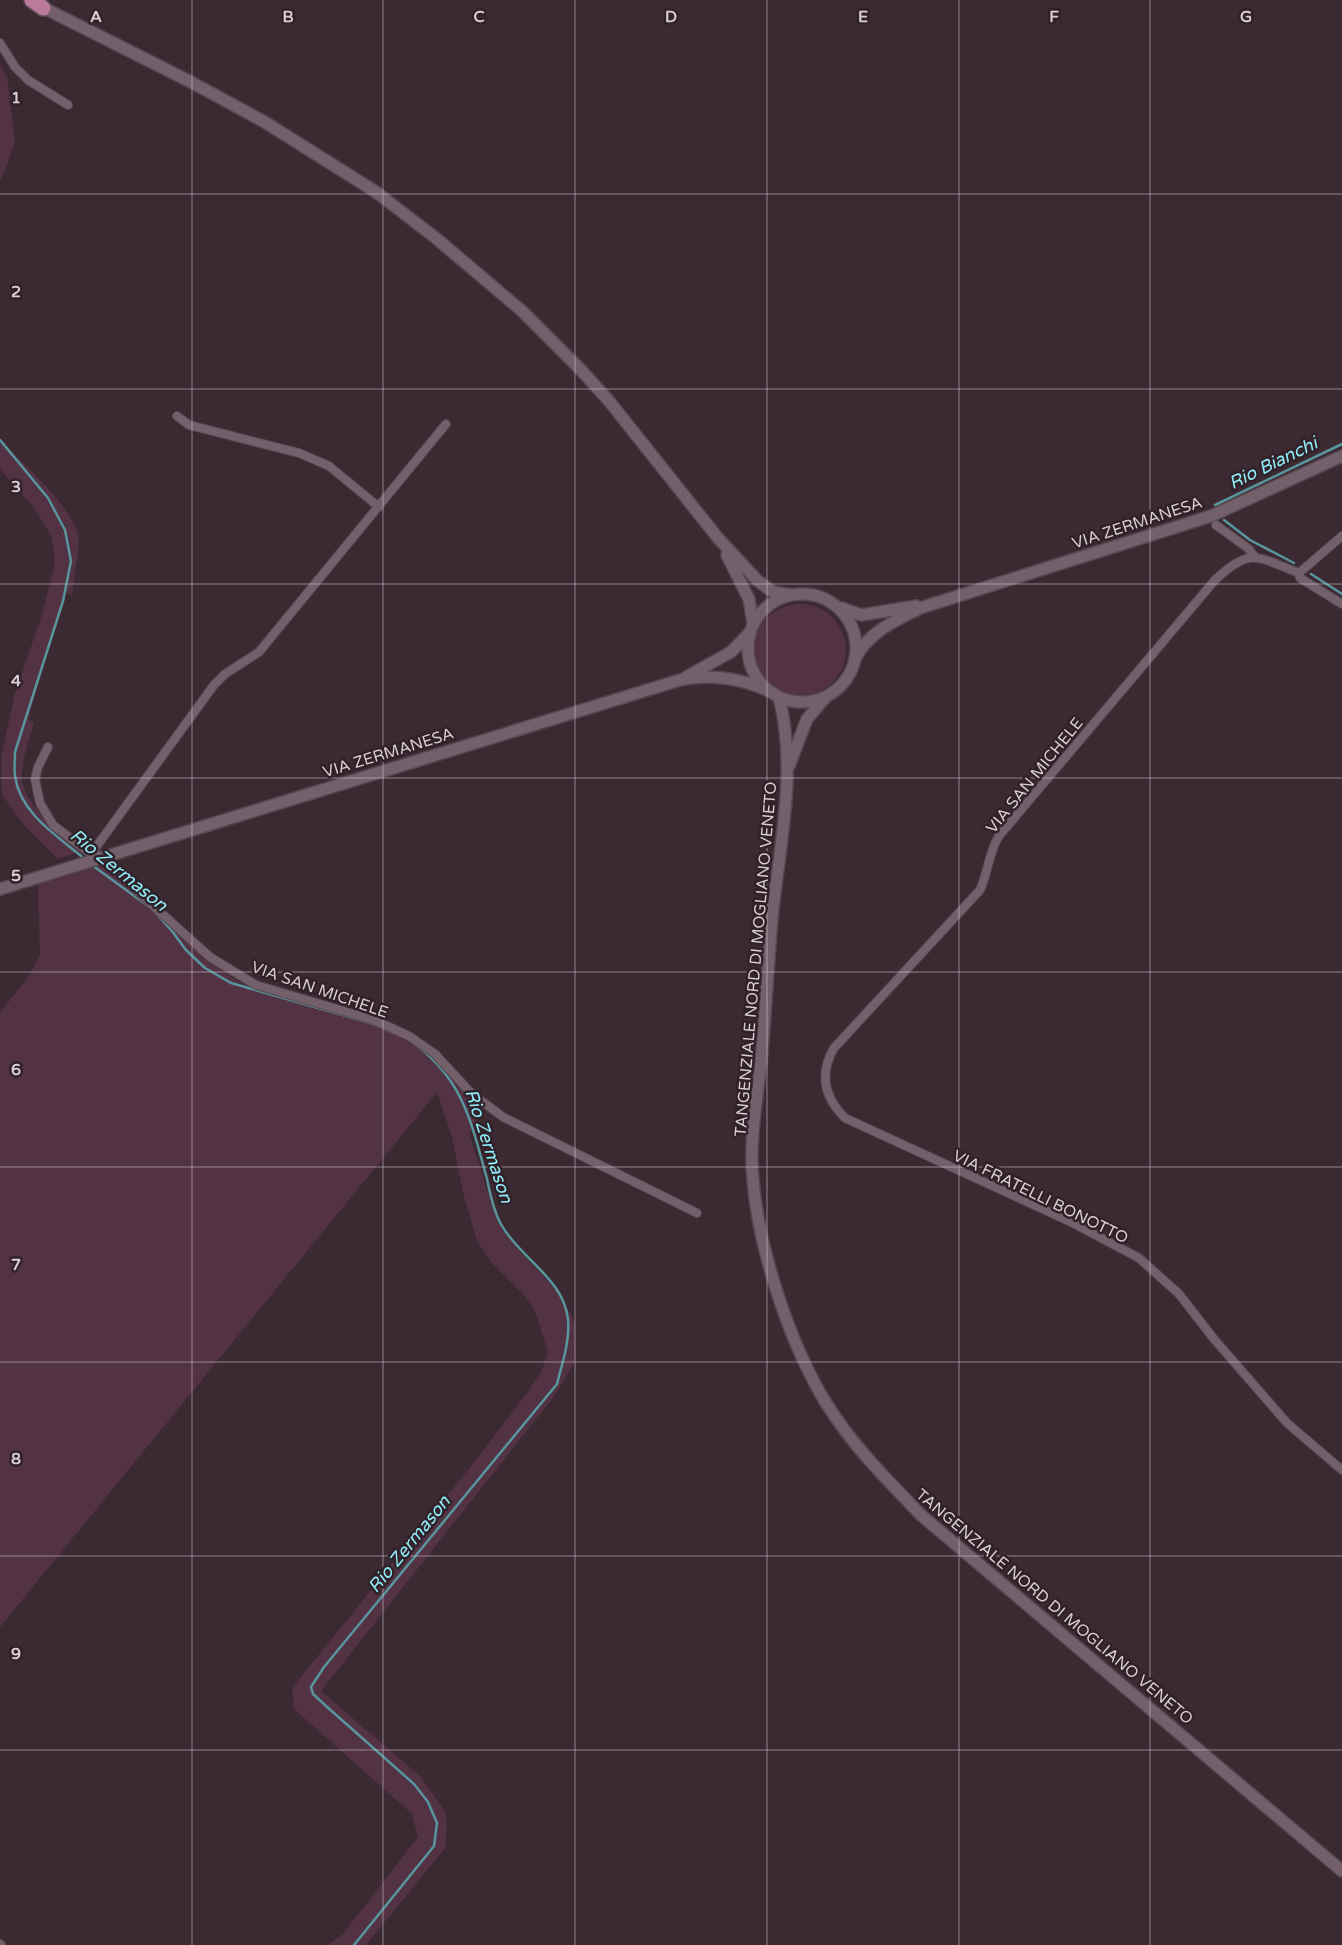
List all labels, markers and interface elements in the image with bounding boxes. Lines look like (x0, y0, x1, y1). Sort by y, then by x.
text: A (90, 7, 102, 27)
text: B (282, 7, 294, 27)
text: C (473, 7, 485, 27)
text: D (665, 7, 677, 27)
text: E (858, 7, 868, 27)
text: F (1049, 7, 1059, 27)
text: G (1240, 7, 1252, 27)
text: 1 (11, 88, 21, 108)
text: 2 (11, 282, 21, 302)
water label: Rio Bianchi (1225, 431, 1323, 494)
text: 3 (11, 477, 21, 497)
street label: VIA ZERMANESA (1070, 492, 1205, 553)
text: 4 (11, 671, 21, 691)
street label: VIA SAN MICHELE (982, 714, 1088, 838)
street label: VIA ZERMANESA (320, 724, 456, 782)
street label: TANGENZIALE NORD DI MOGLIANO VENETO (731, 781, 781, 1137)
water label: Rio Zermason (66, 824, 173, 917)
text: 5 (11, 866, 21, 886)
street label: VIA SAN MICHELE (249, 957, 391, 1023)
text: 6 (11, 1060, 21, 1080)
water label: Rio Zermason (460, 1086, 518, 1207)
street label: VIA FRATELLI BONOTTO (950, 1146, 1131, 1248)
text: 7 (11, 1255, 21, 1275)
text: 8 (11, 1449, 21, 1469)
street label: TANGENZIALE NORD DI MOGLIANO VENETO (912, 1485, 1197, 1729)
water label: Rio Zermason (363, 1490, 456, 1597)
text: 9 (11, 1644, 21, 1664)

